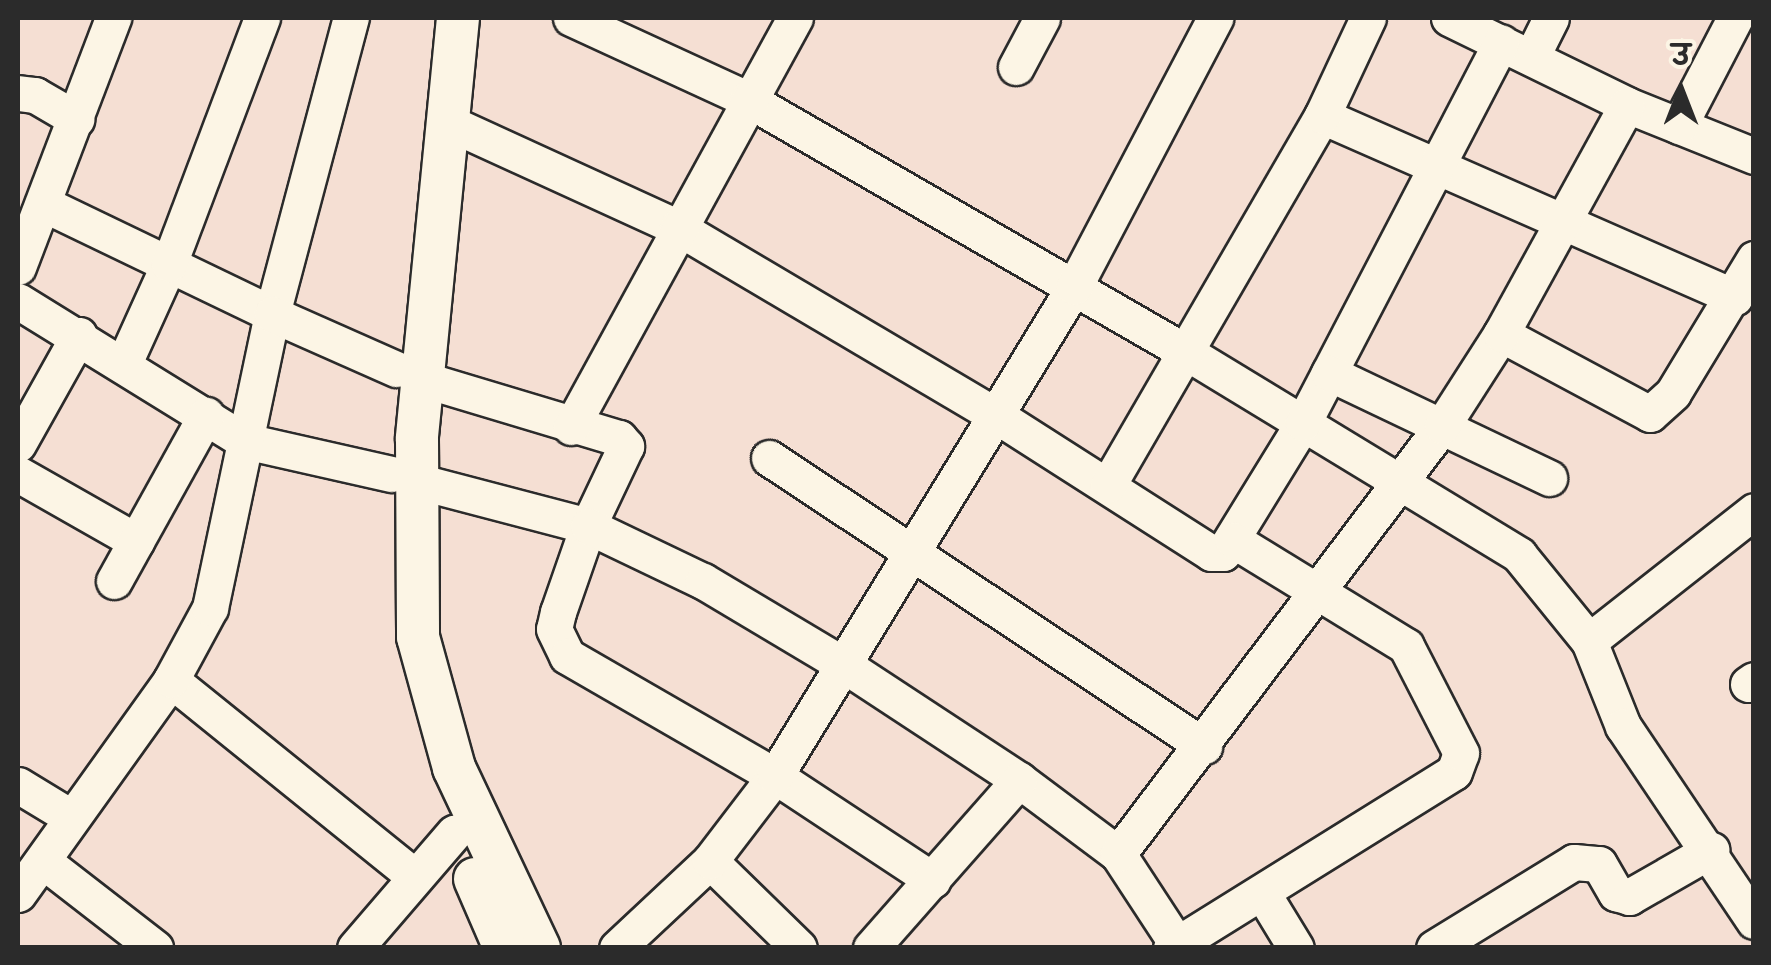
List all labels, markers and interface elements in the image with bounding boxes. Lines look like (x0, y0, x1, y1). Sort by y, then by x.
north arrow (1631, 40, 1731, 140)
text: उ (1672, 43, 1690, 76)

